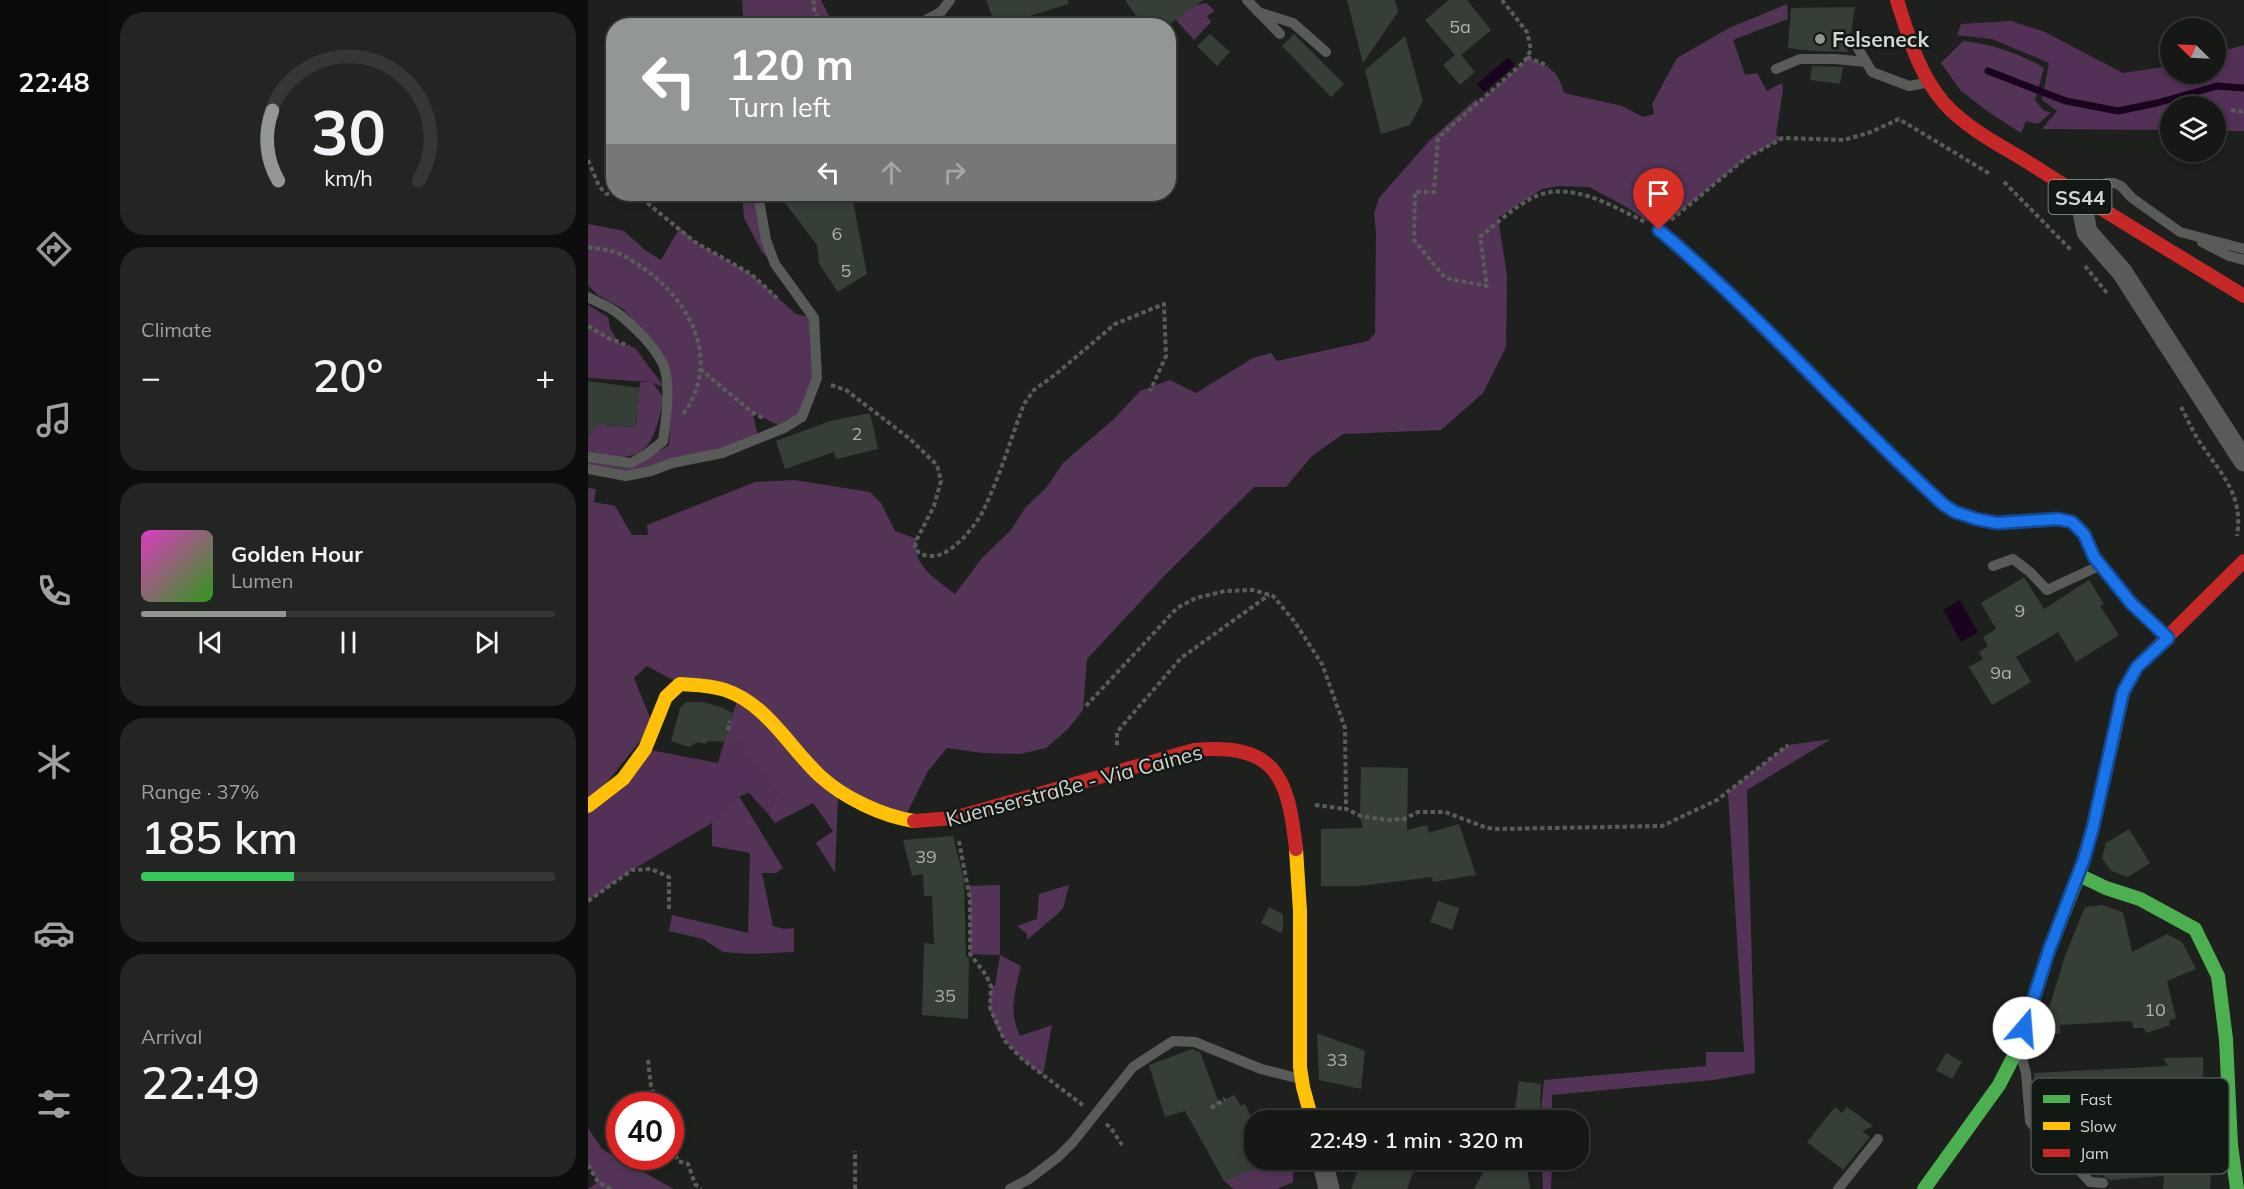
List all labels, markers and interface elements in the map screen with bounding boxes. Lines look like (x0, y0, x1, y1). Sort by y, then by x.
house number: 5a (1449, 15, 1471, 38)
north arrow (2160, 18, 2226, 84)
map controls (2160, 18, 2226, 162)
place label: Felseneck (1832, 26, 1929, 52)
marker: Felseneck (1813, 32, 1827, 46)
text: 120 m (729, 38, 854, 91)
icon: left (630, 42, 708, 120)
text: 22:48 (18, 65, 90, 99)
text: Turn left (729, 90, 831, 124)
text: 30 (311, 92, 385, 171)
button: layers (2160, 96, 2226, 162)
icon: left (812, 156, 845, 189)
icon: ahead (875, 156, 908, 189)
icon: right (938, 156, 971, 189)
text: km/h (324, 164, 372, 191)
pin (1633, 168, 1684, 230)
icon: arrive (1642, 177, 1675, 210)
road number: SS44 (2048, 180, 2112, 214)
house number: 6 (832, 222, 842, 245)
icon: directions (33, 228, 75, 270)
house number: 5 (841, 259, 852, 282)
text: Climate (141, 317, 212, 342)
text: 20° (313, 347, 383, 403)
text: − (141, 356, 161, 397)
text: + (535, 356, 555, 397)
icon: music (33, 399, 75, 441)
house number: 2 (852, 422, 862, 445)
text: Golden Hour (231, 540, 363, 568)
text: Lumen (231, 568, 293, 593)
icon: phone (33, 570, 75, 612)
house number: 9 (2015, 599, 2025, 622)
icon: previous (194, 626, 227, 659)
icon: pause (332, 626, 365, 659)
icon: next (470, 626, 503, 659)
house number: 9a (1990, 661, 2012, 684)
street label: Kuenserstraße - Via Caines (943, 738, 1205, 832)
icon: climate (33, 741, 75, 783)
text: Range · 37% (141, 779, 259, 804)
text: 185 km (141, 809, 298, 865)
house number: 39 (915, 845, 937, 868)
icon: car (33, 912, 75, 954)
house number: 35 (934, 984, 956, 1007)
position arrow (1992, 996, 2056, 1060)
house number: 10 (2144, 998, 2166, 1021)
text: Arrival (141, 1024, 202, 1049)
house number: 33 (1326, 1048, 1348, 1071)
text: 22:49 (141, 1054, 260, 1110)
legend (2031, 1078, 2229, 1174)
icon: filters (33, 1083, 75, 1125)
text: Fast (2080, 1089, 2112, 1109)
speed limit sign: 40 (606, 1092, 684, 1170)
text: Slow (2080, 1116, 2117, 1136)
text: 22:49 · 1 min · 320 m (1309, 1126, 1524, 1154)
text: Jam (2080, 1143, 2109, 1163)

